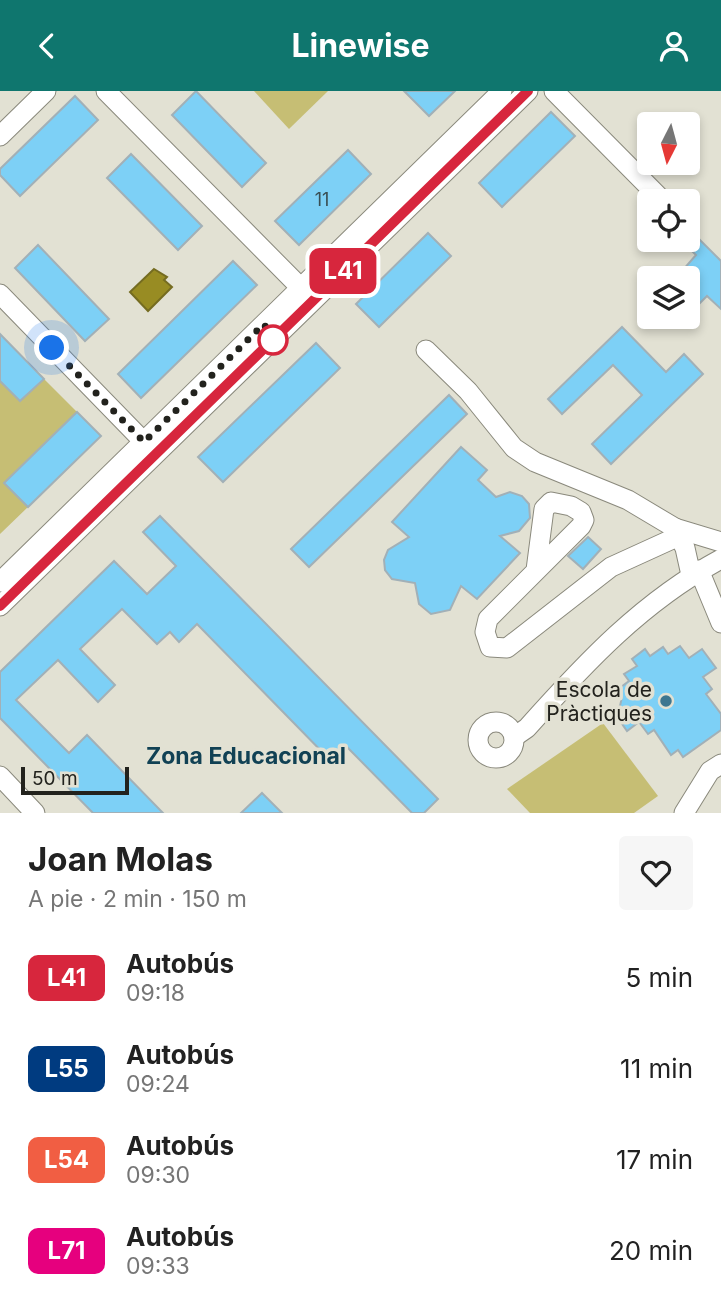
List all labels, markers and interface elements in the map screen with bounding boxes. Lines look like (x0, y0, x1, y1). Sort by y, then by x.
text: Linewise (291, 26, 430, 65)
icon: back (28, 27, 66, 65)
icon: person (655, 27, 693, 65)
north arrow (637, 112, 700, 175)
map controls (637, 112, 700, 329)
house number: 11 (315, 189, 329, 210)
button: locate (637, 189, 700, 252)
line badge: L41 (303, 248, 383, 294)
text: L41 (323, 256, 363, 285)
button: layers (637, 266, 700, 329)
unlabelled marker (258, 325, 288, 355)
your location (34, 330, 69, 365)
place label: Escola de Pràctiques (546, 677, 652, 726)
marker: Escola de Pràctiques (658, 693, 674, 709)
district label: Zona Educacional (146, 742, 346, 770)
scale bar (21, 764, 130, 796)
text: 50 m (32, 767, 78, 790)
button: heart (619, 836, 693, 910)
text: Joan Molas (28, 839, 213, 879)
text: A pie · 2 min · 150 m (28, 885, 247, 913)
text: Autobús (126, 948, 234, 979)
text: 5 min (625, 962, 693, 993)
text: L41 (47, 963, 86, 992)
text: 09:18 (126, 979, 185, 1007)
text: Autobús (126, 1039, 234, 1070)
text: 11 min (620, 1053, 693, 1084)
text: L55 (44, 1054, 89, 1083)
text: 09:24 (126, 1070, 190, 1098)
text: Autobús (126, 1130, 234, 1161)
text: 17 min (616, 1144, 693, 1175)
text: L54 (44, 1145, 89, 1174)
text: 09:30 (126, 1161, 190, 1189)
text: Autobús (126, 1221, 234, 1252)
text: 20 min (609, 1235, 693, 1266)
text: L71 (48, 1236, 85, 1265)
text: 09:33 (126, 1252, 190, 1280)

